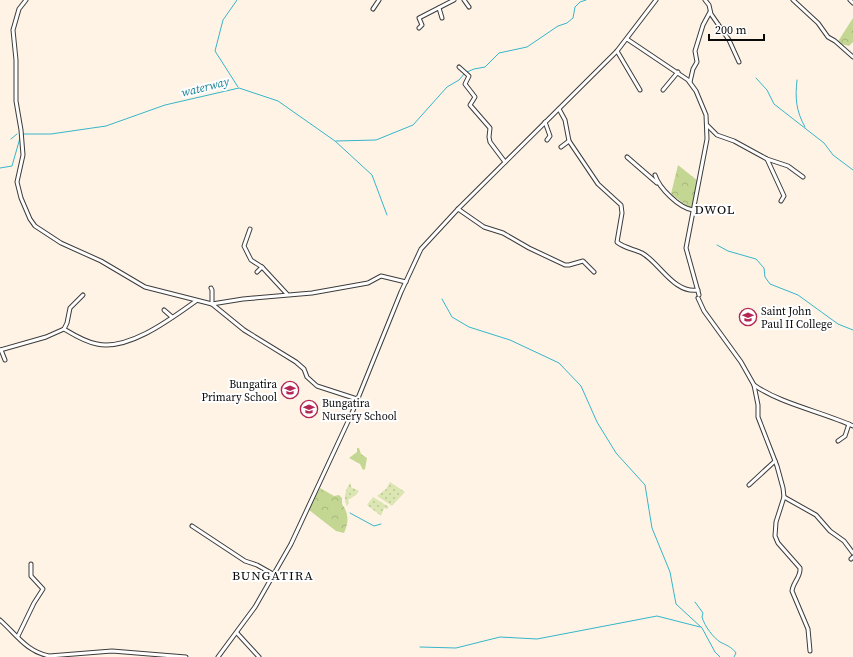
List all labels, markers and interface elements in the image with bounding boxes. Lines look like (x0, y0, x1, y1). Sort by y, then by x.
scale bar (709, 16, 764, 42)
text: 200 m (715, 22, 747, 38)
water label: waterway (179, 73, 231, 101)
district label: DWOL (694, 201, 736, 218)
place label: Saint John Paul II College (761, 304, 833, 332)
school or university icon: Saint John Paul II College (738, 307, 758, 327)
place label: Bungatira Primary School (202, 377, 277, 405)
school or university icon: Bungatira Primary School (280, 380, 300, 400)
place label: Bungatira Nursery School (322, 396, 397, 424)
school or university icon: Bungatira Nursery School (299, 399, 319, 419)
district label: BUNGATIRA (232, 567, 314, 584)

